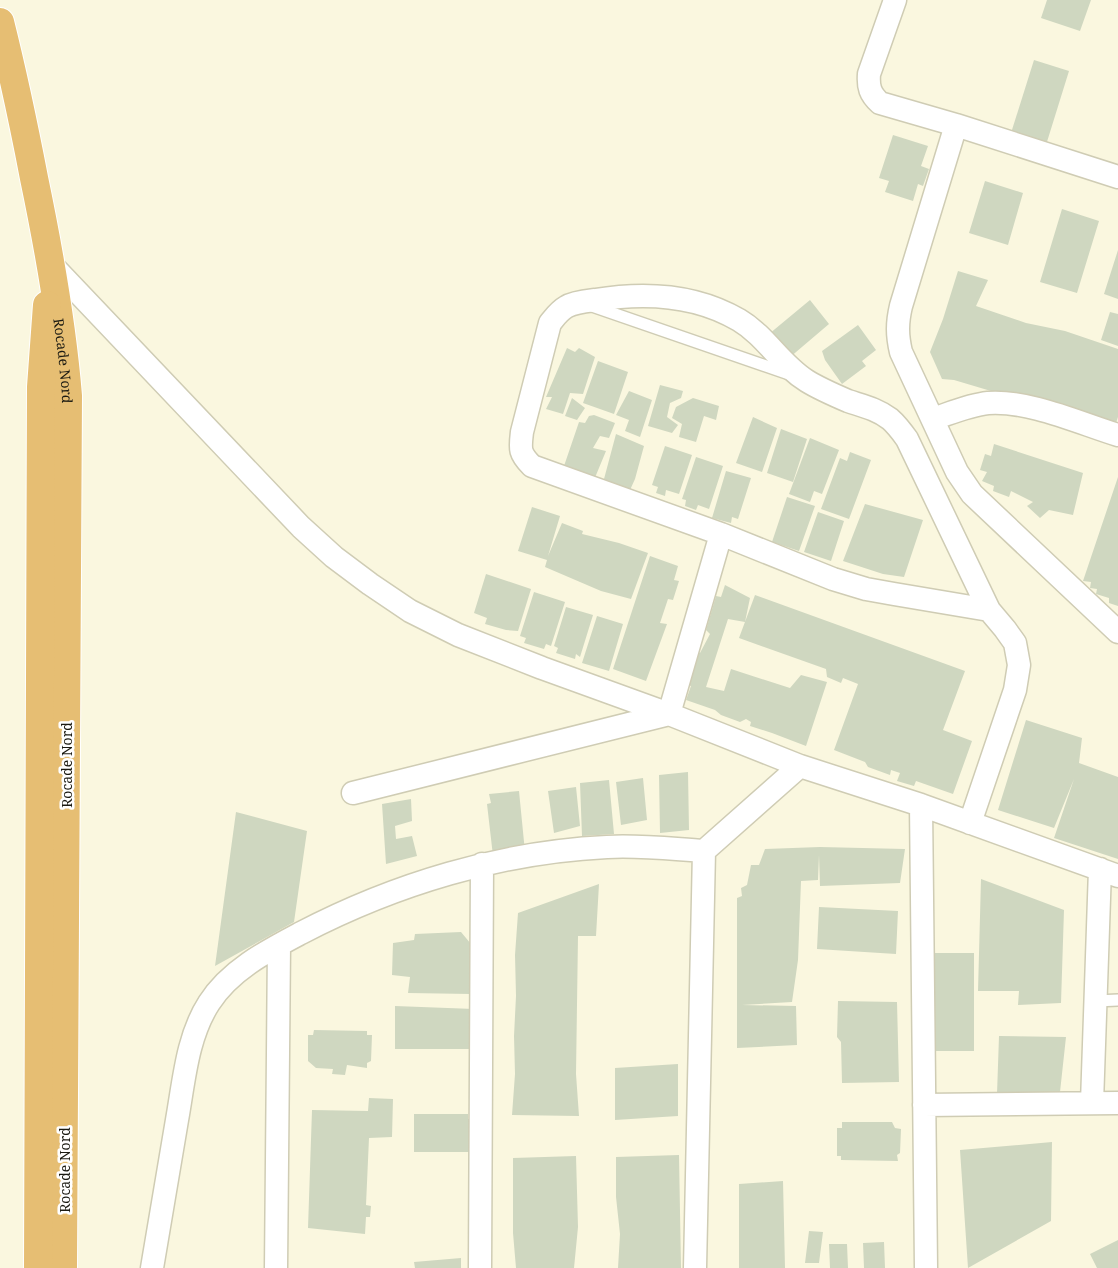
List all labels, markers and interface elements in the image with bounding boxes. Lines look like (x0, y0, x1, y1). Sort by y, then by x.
street label: Rocade Nord (50, 317, 78, 404)
street label: Rocade Nord (57, 722, 76, 808)
street label: Rocade Nord (55, 1127, 74, 1213)

